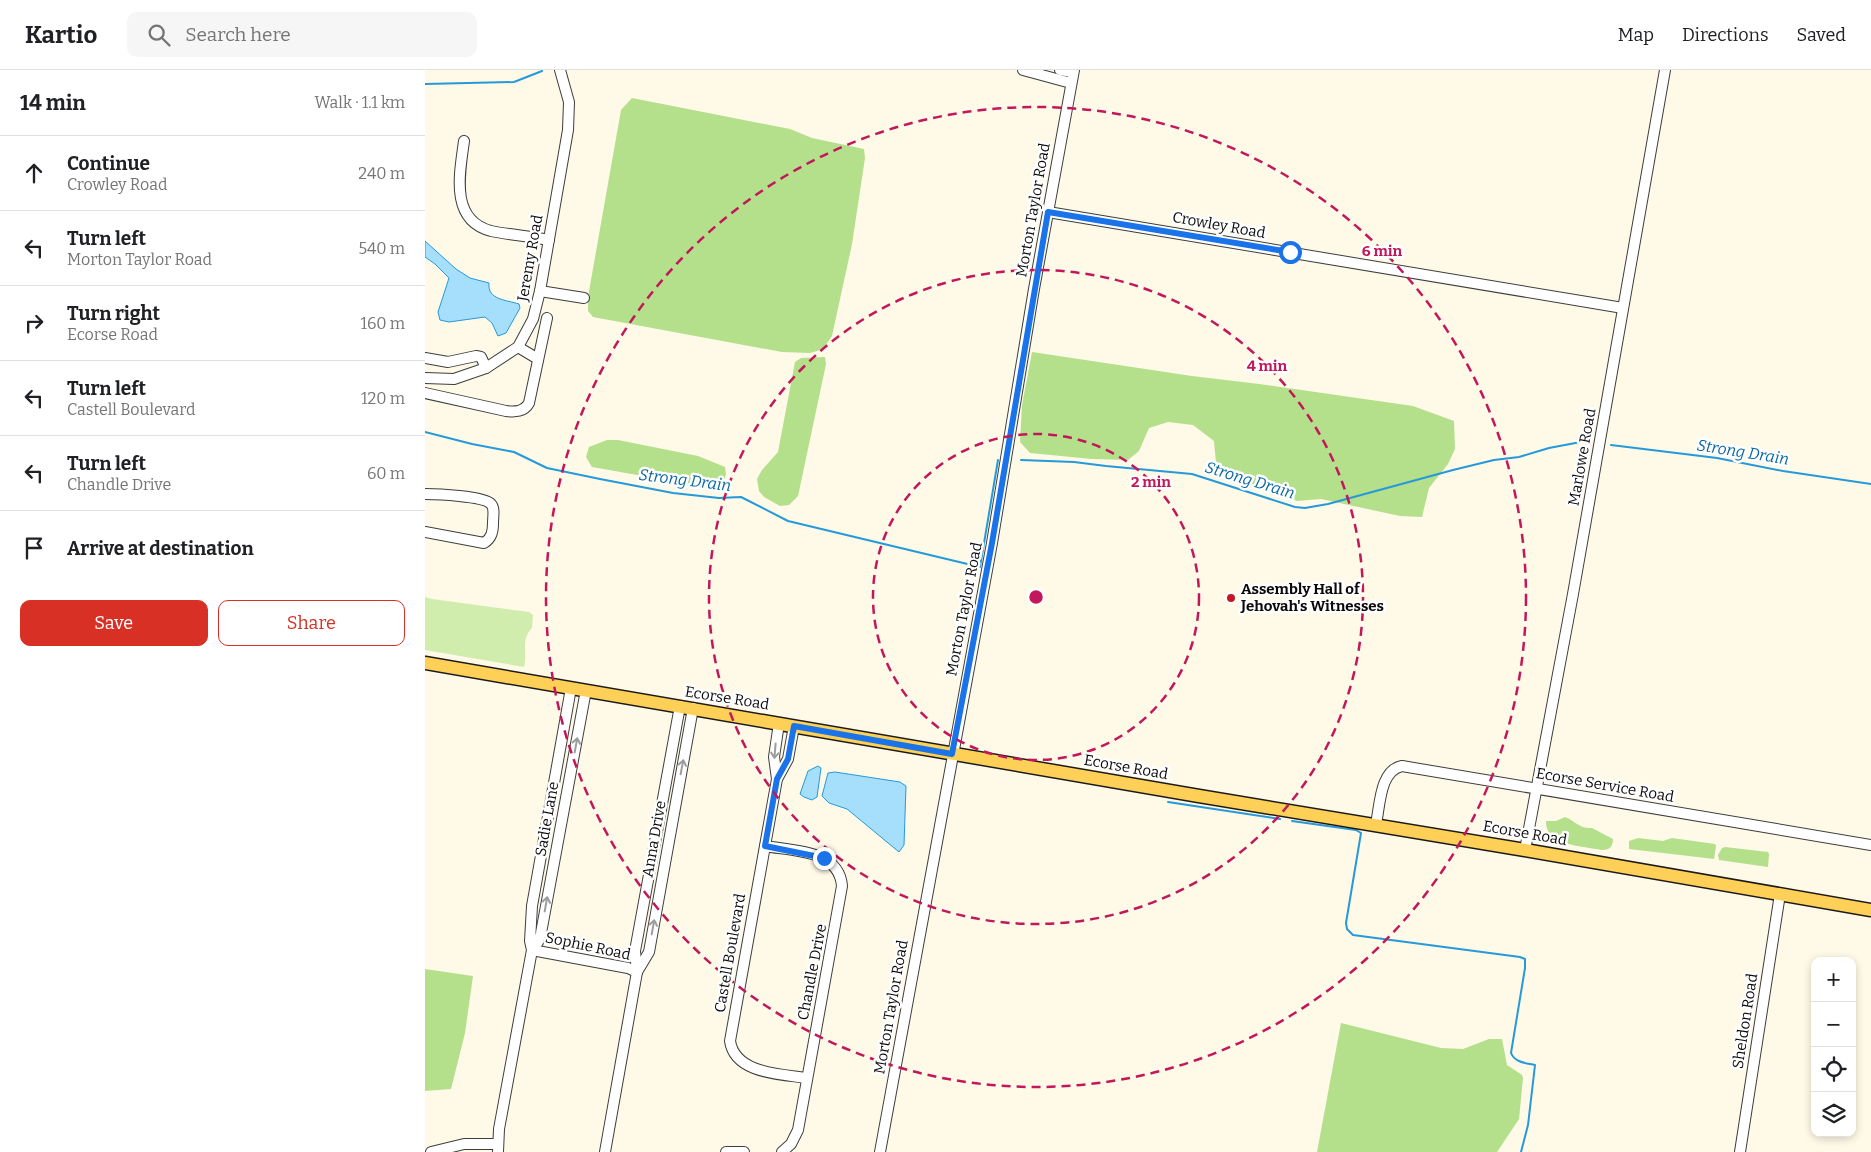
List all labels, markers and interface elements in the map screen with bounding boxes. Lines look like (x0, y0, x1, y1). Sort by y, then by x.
search box (127, 12, 477, 57)
text: Kartio (25, 21, 97, 49)
icon: search (145, 21, 173, 49)
text: Search here (185, 23, 291, 46)
text: Map (1618, 24, 1654, 46)
text: Directions (1682, 24, 1769, 46)
text: Saved (1797, 24, 1846, 46)
text: 14 min (20, 90, 86, 116)
text: Walk · 1.1 km (315, 93, 405, 112)
street label: Morton Taylor Road (1012, 141, 1054, 279)
text: Continue (67, 152, 150, 175)
icon: ahead (20, 159, 48, 187)
text: 240 m (358, 164, 405, 183)
text: Crowley Road (67, 175, 167, 194)
street label: Crowley Road (1171, 208, 1267, 242)
street label: Jeremy Road (513, 213, 546, 304)
text: Turn left (67, 227, 146, 250)
icon: left (20, 234, 48, 262)
text: 540 m (358, 239, 405, 258)
route start (1279, 241, 1302, 264)
text: 6 min (1362, 242, 1402, 260)
text: Morton Taylor Road (67, 250, 212, 269)
text: Turn right (67, 302, 160, 325)
icon: right (20, 309, 48, 337)
text: 160 m (360, 314, 405, 333)
text: Ecorse Road (67, 325, 158, 344)
text: 4 min (1247, 357, 1288, 375)
text: Turn left (67, 377, 146, 400)
icon: left (20, 384, 48, 412)
text: 120 m (361, 389, 405, 408)
text: Castell Boulevard (67, 400, 196, 419)
street label: Marlowe Road (1565, 407, 1599, 507)
water label: Strong Drain (1696, 435, 1790, 469)
text: Turn left (67, 452, 146, 475)
water label: Strong Drain (1203, 457, 1297, 503)
icon: left (20, 459, 48, 487)
text: 60 m (367, 464, 405, 483)
water label: Strong Drain (638, 465, 732, 495)
text: 2 min (1131, 473, 1171, 491)
text: Chandle Drive (67, 475, 171, 494)
icon: arrive (20, 534, 48, 562)
text: Arrive at destination (67, 537, 254, 560)
street label: Morton Taylor Road (942, 540, 986, 677)
place label: Assembly Hall of Jehovah's Witnesses (1240, 580, 1384, 615)
centre of rings (1027, 588, 1045, 606)
marker: Assembly Hall of Jehovah's Witnesses (1225, 592, 1237, 604)
button: Save (20, 600, 208, 646)
button: Share (218, 600, 405, 646)
street label: Ecorse Road (684, 682, 771, 714)
one-way arrow (571, 737, 581, 753)
one-way arrow (770, 743, 780, 759)
street label: Ecorse Road (1082, 751, 1170, 783)
one-way arrow (678, 760, 688, 776)
street label: Ecorse Service Road (1535, 764, 1676, 806)
street label: Sadie Lane (532, 780, 562, 858)
street label: Anna Drive (638, 799, 670, 879)
street label: Ecorse Road (1481, 817, 1569, 849)
route end (813, 847, 836, 870)
street label: Castell Boulevard (711, 892, 749, 1014)
one-way arrow (542, 897, 552, 913)
one-way arrow (649, 919, 659, 935)
street label: Chandle Drive (794, 922, 830, 1022)
street label: Sophie Road (544, 928, 632, 964)
street label: Morton Taylor Road (870, 938, 912, 1076)
map controls (1811, 957, 1856, 1137)
button: + (1811, 957, 1856, 1002)
street label: Sheldon Road (1729, 972, 1761, 1070)
button: − (1811, 1002, 1856, 1047)
button: locate (1811, 1047, 1856, 1092)
button: layers (1811, 1092, 1856, 1137)

